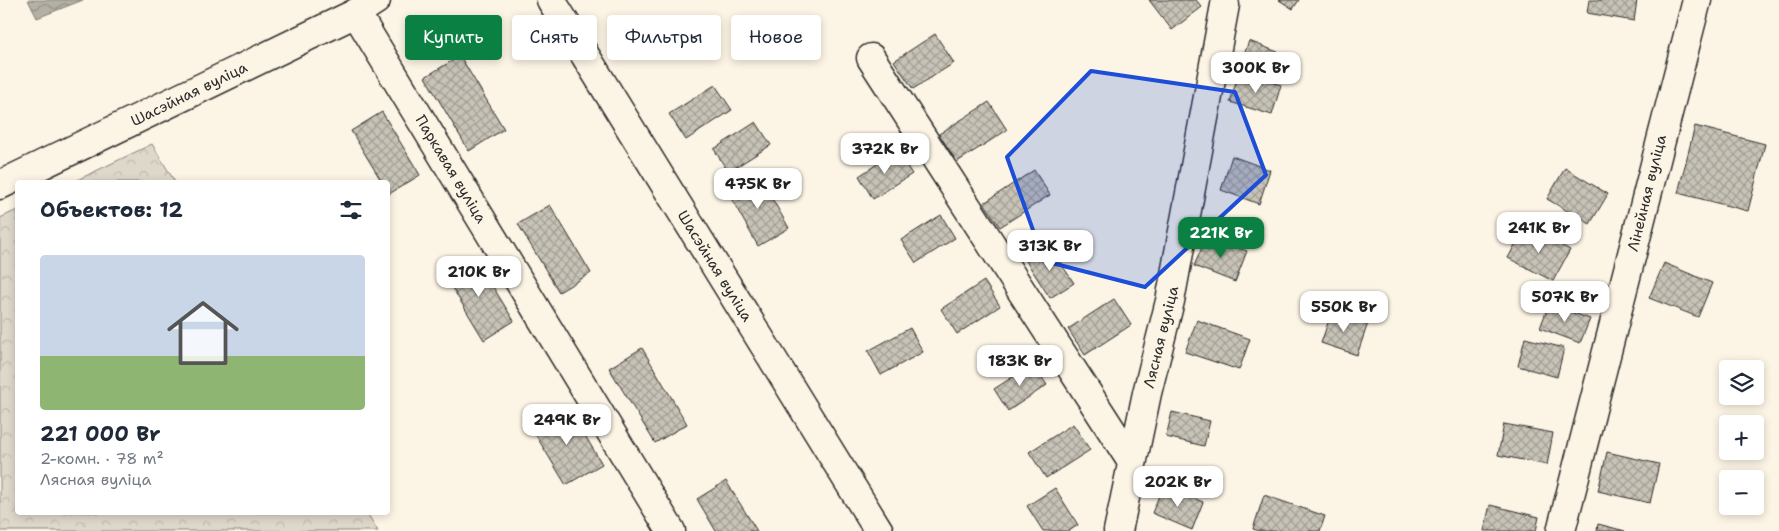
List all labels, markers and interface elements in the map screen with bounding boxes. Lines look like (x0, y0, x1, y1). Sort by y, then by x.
chip: Купить (405, 15, 502, 60)
chip: Снять (512, 15, 597, 60)
chip: Фильтры (607, 15, 721, 60)
chip: Новое (731, 15, 821, 60)
pin: 300K Br (1210, 52, 1302, 94)
street label: Шасэйная вуліца (127, 57, 251, 131)
text: 300K Br (1222, 57, 1290, 78)
street label: Паркавая вуліца (411, 111, 492, 227)
pin: 372K Br (839, 132, 931, 175)
street label: Лінейная вуліца (1623, 132, 1671, 254)
text: 372K Br (851, 138, 919, 159)
pin: 475K Br (712, 168, 804, 210)
text: 475K Br (725, 173, 791, 194)
text: Объектов: 12 (40, 196, 183, 224)
icon: filters (337, 196, 365, 224)
street label: Шасэйная вуліца (673, 207, 758, 326)
pin: 241K Br (1493, 212, 1585, 254)
pin: 221K Br (1175, 216, 1267, 259)
text: 241K Br (1508, 217, 1570, 238)
text: 221K Br (1189, 222, 1253, 243)
pin: 313K Br (1004, 230, 1096, 272)
text: 313K Br (1018, 235, 1082, 256)
pin: 210K Br (433, 256, 525, 298)
text: 210K Br (447, 261, 511, 282)
pin: 507K Br (1519, 280, 1611, 323)
street label: Лясная вуліца (1139, 283, 1184, 390)
text: 507K Br (1532, 286, 1598, 307)
icon: home (158, 288, 248, 378)
pin: 550K Br (1298, 290, 1390, 333)
text: 550K Br (1311, 296, 1377, 317)
pin: 183K Br (974, 344, 1066, 387)
text: 183K Br (988, 350, 1052, 371)
map controls (1719, 360, 1764, 515)
button: layers (1719, 360, 1764, 405)
pin: 249K Br (521, 404, 613, 446)
text: 249K Br (533, 409, 601, 430)
button: + (1719, 415, 1764, 460)
text: 221 000 Br (40, 420, 161, 448)
text: 2-комн. · 78 m² (40, 448, 164, 469)
pin: 202K Br (1132, 466, 1224, 508)
text: Лясная вуліца (40, 469, 151, 490)
button: − (1719, 470, 1764, 515)
text: 202K Br (1144, 471, 1212, 492)

